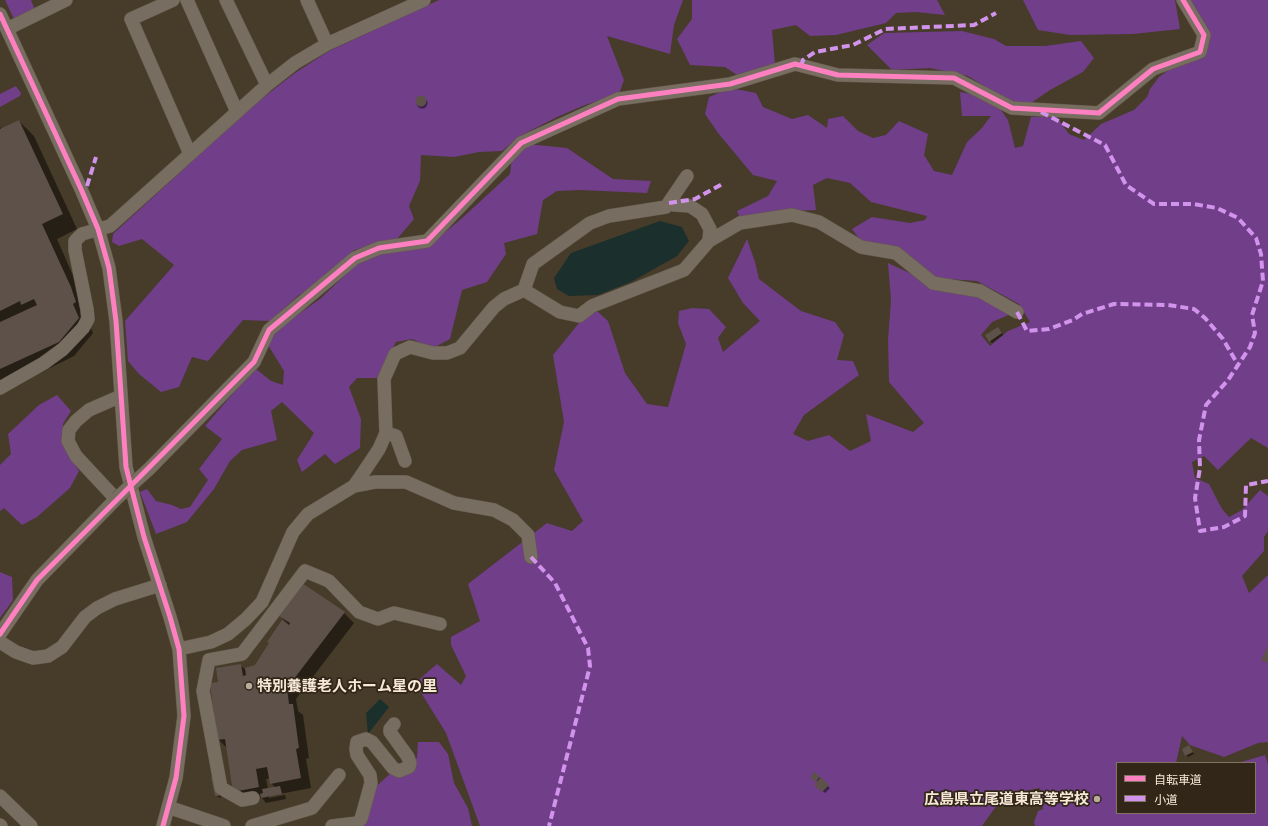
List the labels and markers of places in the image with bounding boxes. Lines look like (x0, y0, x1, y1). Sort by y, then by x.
place label: 特別養護老人ホーム星の里 (257, 677, 437, 695)
marker: 特別養護老人ホーム星の里 (244, 681, 254, 691)
place label: 広島県立尾道東高等学校 (924, 790, 1089, 808)
marker: 広島県立尾道東高等学校 (1092, 794, 1102, 804)

